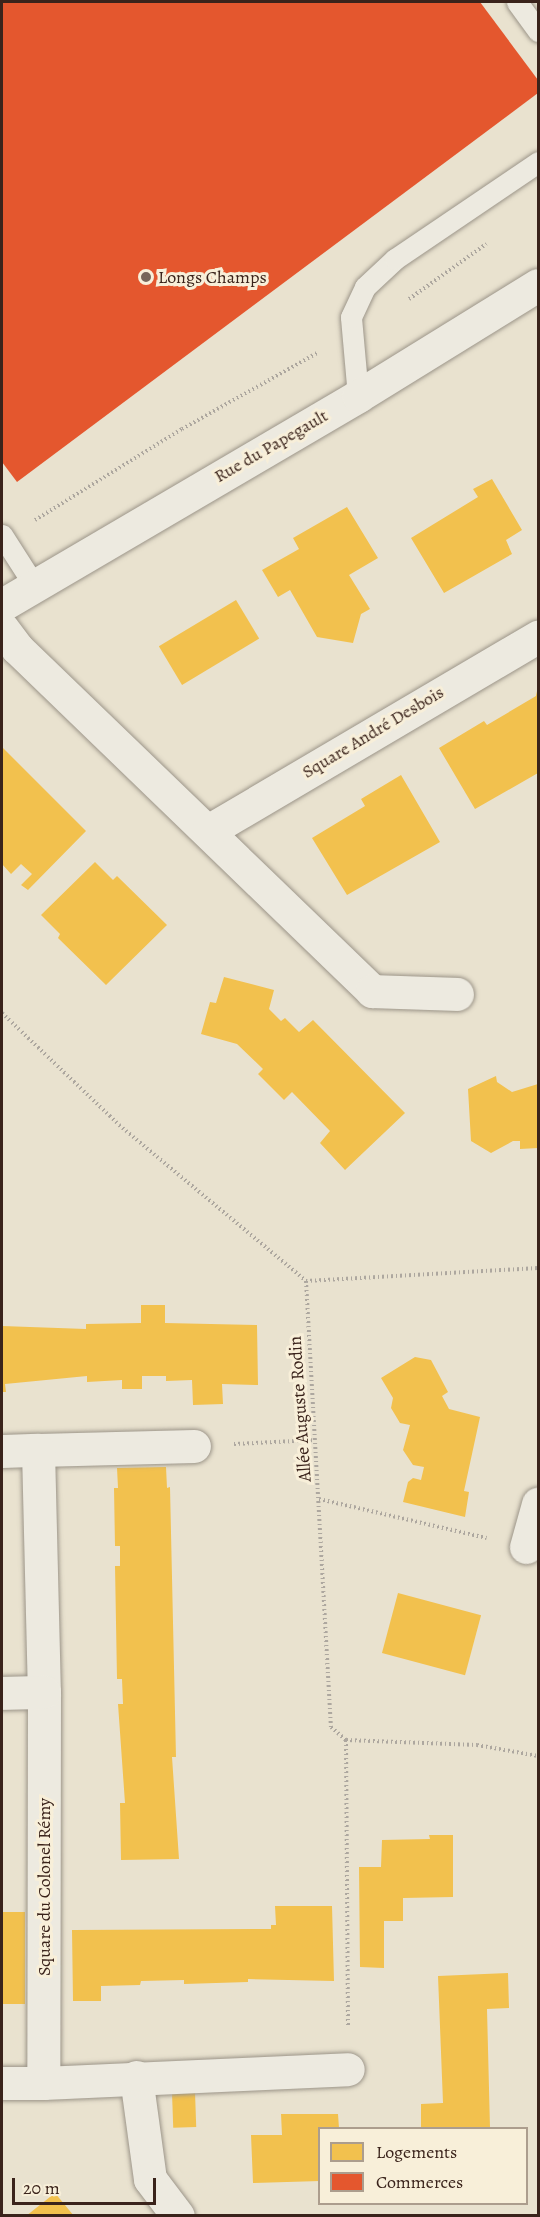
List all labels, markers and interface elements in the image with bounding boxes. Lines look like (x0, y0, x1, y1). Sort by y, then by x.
place label: Longs Champs (158, 266, 267, 288)
marker: Longs Champs (139, 270, 153, 284)
street label: Rue du Papegault (210, 405, 332, 487)
street label: Square André Desbois (298, 681, 448, 783)
street label: Allée Auguste Rodin (284, 1335, 316, 1483)
street label: Square du Colonel Rémy (33, 1798, 55, 1976)
legend (318, 2127, 528, 2205)
text: Logements (376, 2140, 457, 2164)
scale bar (15, 2166, 159, 2204)
text: Commerces (376, 2170, 463, 2194)
text: 20 m (23, 2176, 60, 2200)

